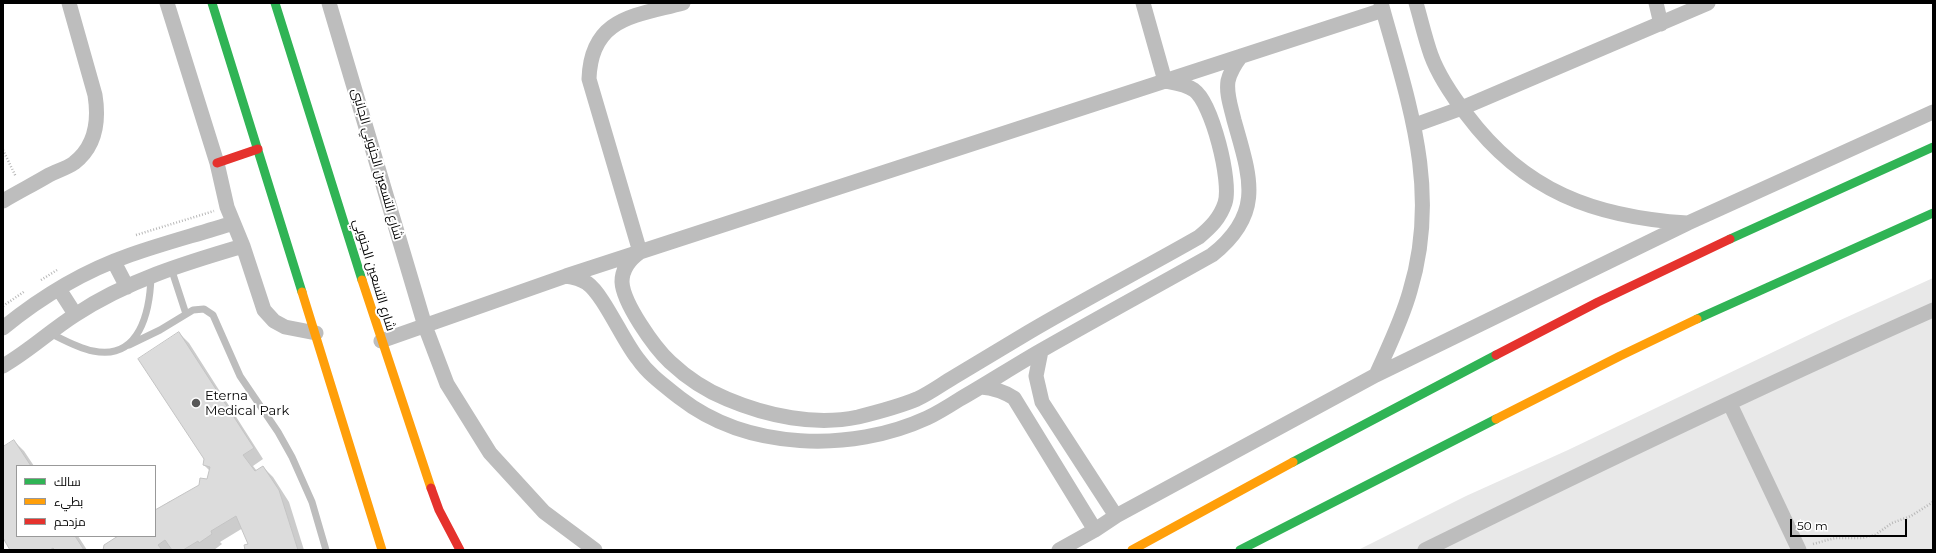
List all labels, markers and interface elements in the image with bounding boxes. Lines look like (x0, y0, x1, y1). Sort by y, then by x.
street label: شارع التسعين الجنوبي الجانبى (348, 87, 406, 241)
street label: شارع التسعين الجنوبي (350, 217, 398, 333)
place label: Eterna Medical Park (205, 388, 289, 419)
marker: Eterna Medical Park (190, 397, 202, 409)
legend (16, 465, 156, 537)
text: سالك (54, 474, 81, 489)
text: بطيء (54, 494, 83, 509)
scale bar (1792, 511, 1909, 537)
text: مزدحم (54, 514, 86, 529)
text: 50 m (1797, 518, 1828, 533)

